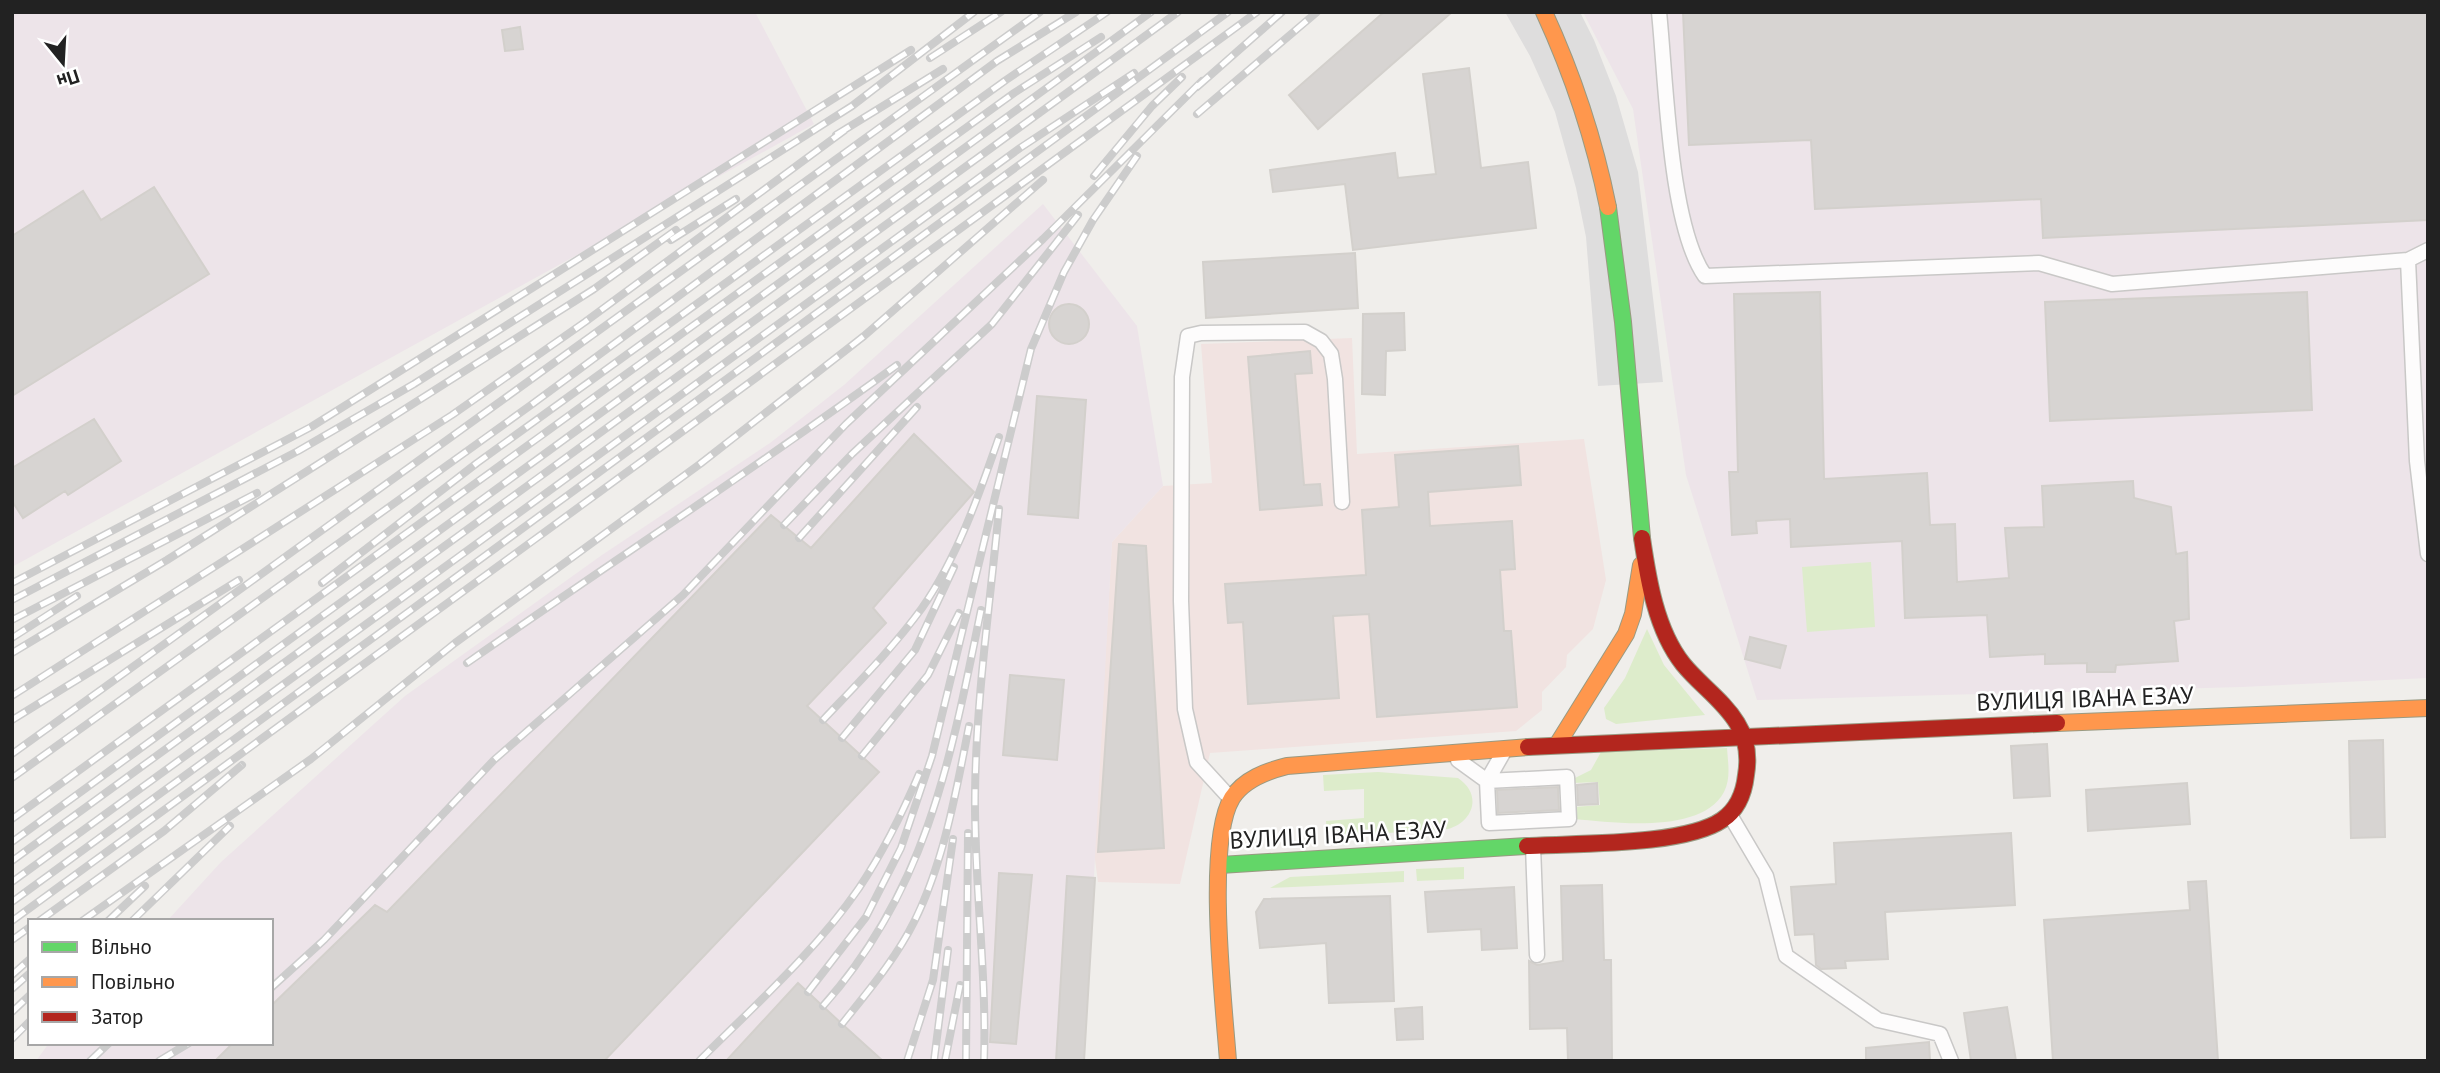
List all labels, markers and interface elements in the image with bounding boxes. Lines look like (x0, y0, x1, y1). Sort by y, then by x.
north arrow (28, 28, 98, 98)
text: Пн (54, 64, 83, 94)
street label: ВУЛИЦЯ ІВАНА ЕЗАУ (1976, 679, 2195, 718)
street label: ВУЛИЦЯ ІВАНА ЕЗАУ (1229, 813, 1448, 856)
legend (28, 919, 273, 1045)
text: Вільно (91, 933, 152, 960)
text: Повільно (91, 968, 175, 995)
text: Затор (91, 1003, 143, 1030)

